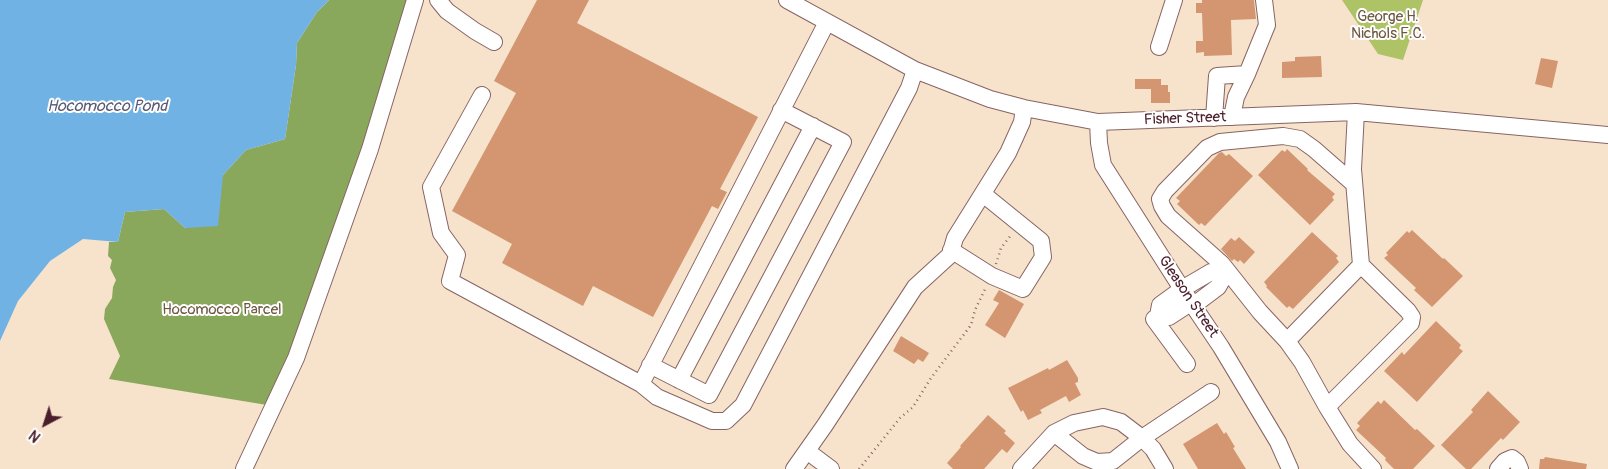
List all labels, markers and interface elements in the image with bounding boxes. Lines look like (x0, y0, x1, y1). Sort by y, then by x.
park label: George H. Nichols F.C. (1351, 8, 1425, 43)
water label: Hocomocco Pond (47, 97, 167, 117)
street label: Fisher Street (1144, 109, 1226, 129)
street label: Gleason Street (1154, 253, 1222, 341)
park label: Hocomocco Parcel (162, 301, 282, 319)
north arrow (20, 399, 70, 449)
text: N (26, 426, 44, 445)

